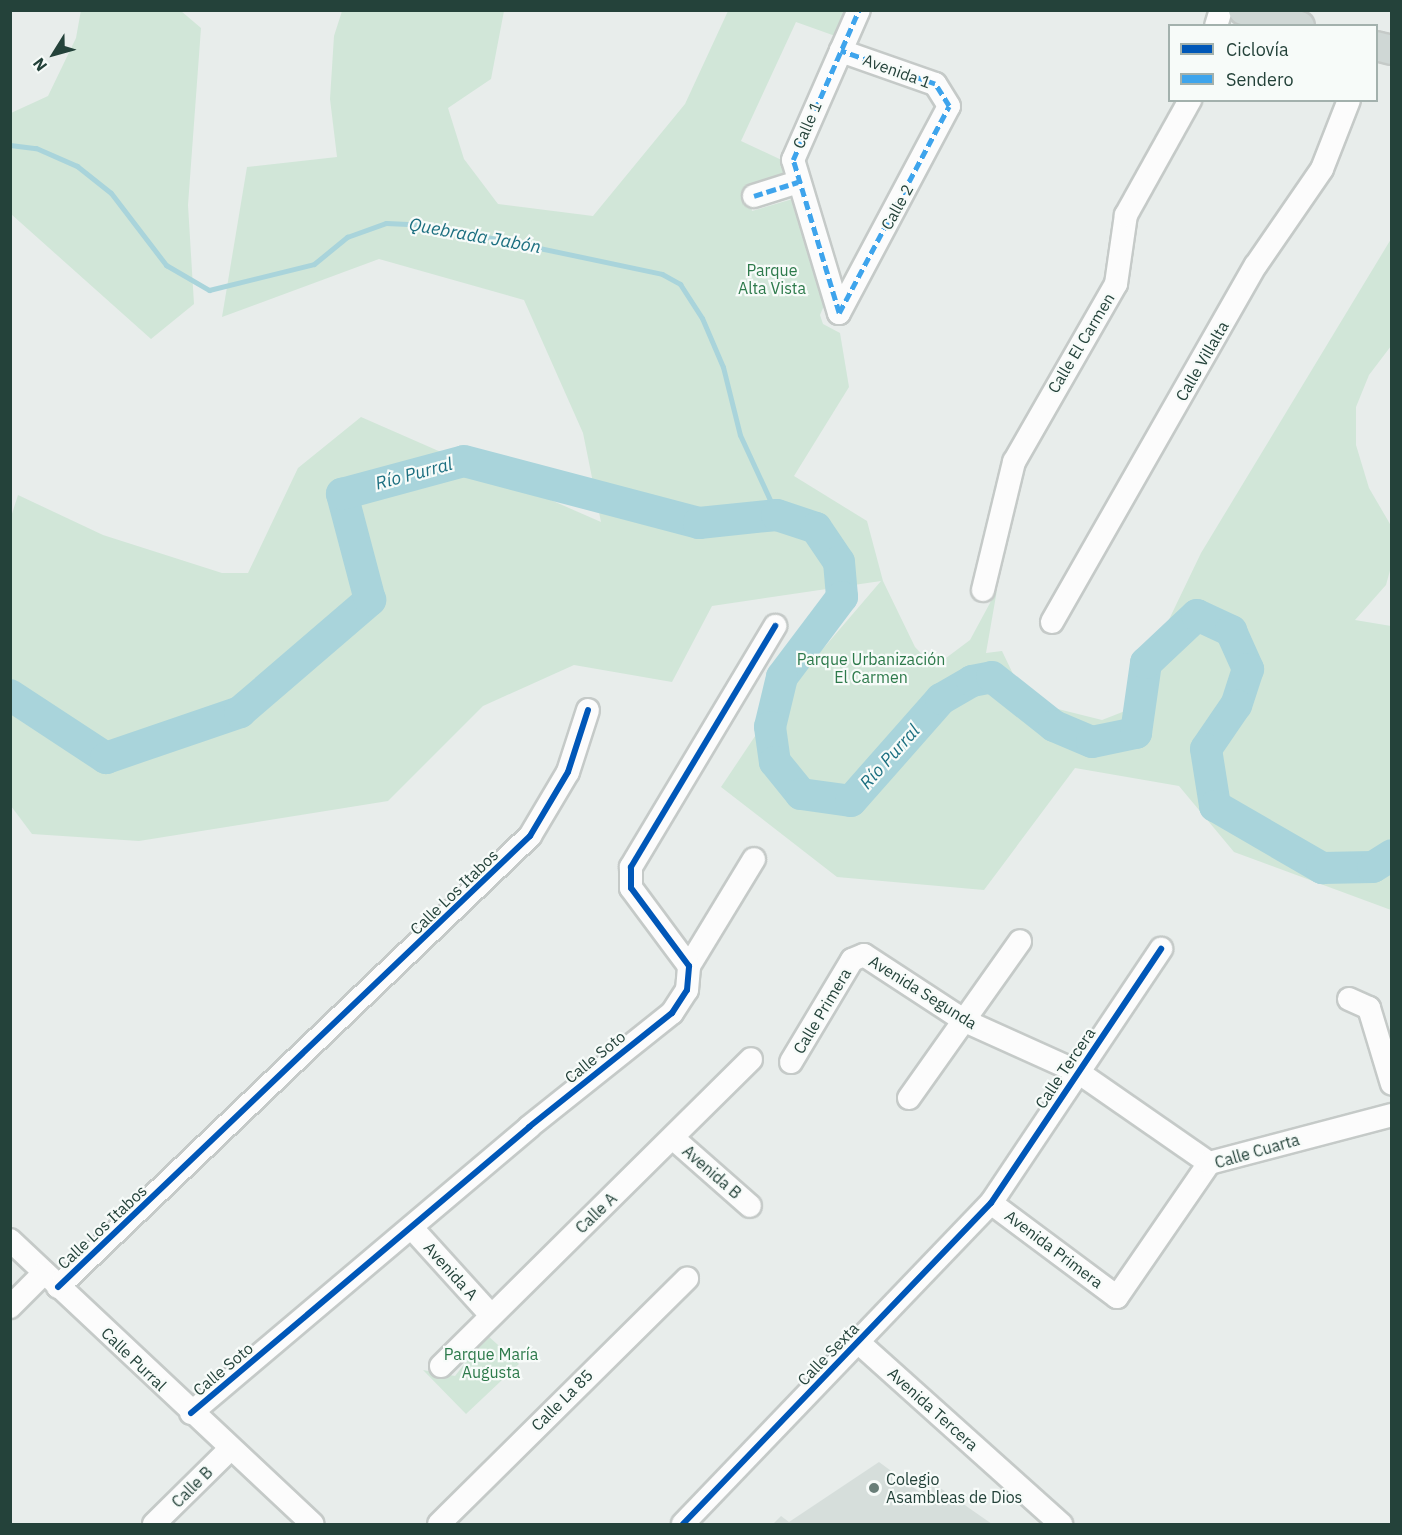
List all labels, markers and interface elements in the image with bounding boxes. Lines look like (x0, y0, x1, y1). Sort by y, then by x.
north arrow (24, 24, 84, 84)
legend (1168, 24, 1378, 102)
text: Ciclovía (1226, 38, 1289, 61)
street label: Avenida 1 (860, 50, 934, 92)
text: N (28, 54, 51, 75)
text: Sendero (1226, 68, 1293, 91)
street label: Calle 1 (789, 99, 825, 151)
street label: Calle 2 (877, 181, 917, 233)
water label: Quebrada Jabón (407, 214, 543, 258)
park label: Parque Alta Vista (738, 260, 806, 298)
street label: Calle El Carmen (1044, 289, 1118, 397)
street label: Calle Villalta (1171, 318, 1233, 404)
water label: Río Purral (373, 453, 455, 495)
park label: Parque Urbanización El Carmen (797, 649, 945, 687)
water label: Río Purral (856, 720, 924, 794)
street label: Calle Los Itabos (406, 845, 502, 939)
street label: Avenida Segunda (865, 951, 981, 1033)
street label: Calle Primera (789, 965, 855, 1057)
street label: Calle Tercera (1031, 1024, 1099, 1112)
street label: Calle Soto (561, 1027, 629, 1087)
street label: Calle Cuarta (1212, 1130, 1302, 1172)
street label: Avenida B (679, 1141, 745, 1203)
street label: Calle Los Itabos (54, 1181, 150, 1273)
street label: Calle A (571, 1189, 621, 1237)
street label: Avenida Primera (1001, 1206, 1107, 1292)
street label: Avenida A (420, 1238, 482, 1304)
street label: Calle Sexta (793, 1319, 863, 1389)
street label: Calle Purral (97, 1323, 171, 1395)
street label: Calle Soto (189, 1338, 257, 1400)
park label: Parque María Augusta (444, 1344, 538, 1382)
street label: Avenida Tercera (884, 1363, 982, 1455)
street label: Calle La 85 (527, 1365, 597, 1435)
street label: Calle B (167, 1462, 217, 1512)
place label: Colegio Asambleas de Dios (886, 1469, 1022, 1507)
marker: Colegio Asambleas de Dios (867, 1481, 881, 1495)

